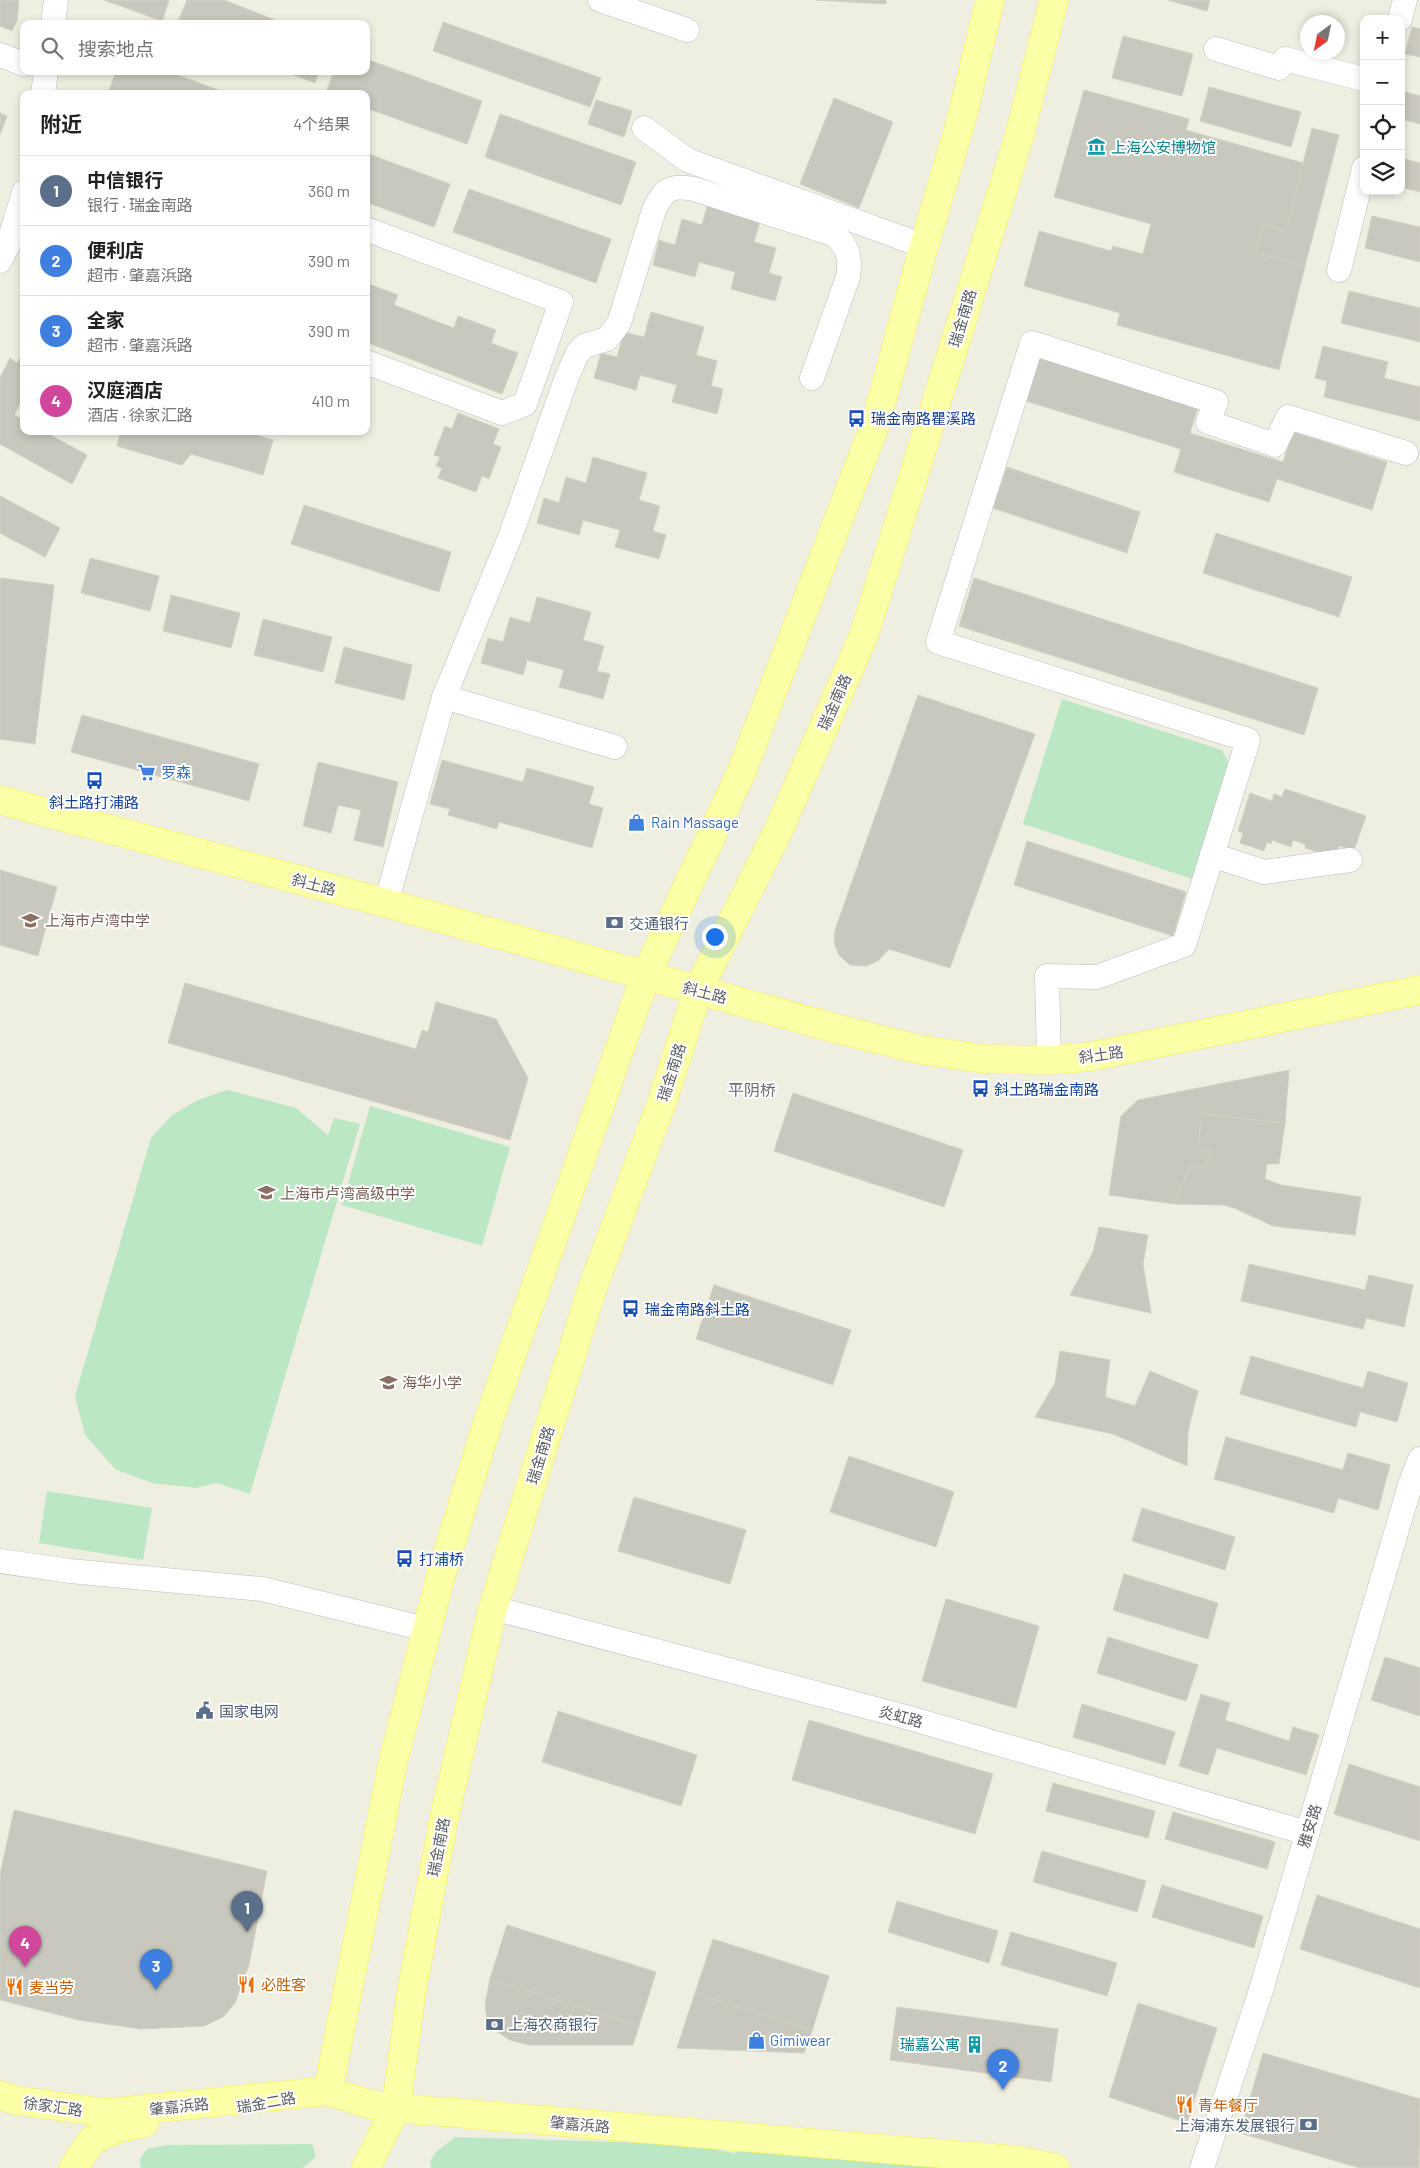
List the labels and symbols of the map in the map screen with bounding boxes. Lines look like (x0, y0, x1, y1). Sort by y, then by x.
north arrow (1300, 15, 1345, 60)
museum icon: 上海公安博物馆 (1087, 137, 1107, 157)
place label: 上海公安博物馆 (1111, 138, 1216, 156)
street label: 瑞金南路 (945, 287, 979, 349)
bus stop icon: 瑞金南路瞿溪路 (847, 408, 867, 428)
place label: 瑞金南路瞿溪路 (871, 409, 976, 427)
street label: 瑞金南路 (814, 671, 854, 733)
supermarket icon: 罗森 (137, 762, 157, 782)
place label: 罗森 (161, 763, 191, 781)
bus stop icon: 斜土路打浦路 (84, 771, 104, 791)
place label: 斜土路打浦路 (49, 793, 139, 811)
shop icon: Rain Massage (627, 812, 647, 832)
place label: Rain Massage (651, 813, 739, 831)
street label: 斜土路 (290, 869, 338, 899)
school or university icon: 上海市卢湾中学 (21, 910, 41, 930)
place label: 上海市卢湾中学 (45, 911, 150, 929)
bank icon: 交通银行 (605, 913, 625, 933)
place label: 交通银行 (629, 914, 689, 932)
your location (702, 924, 728, 950)
street label: 斜土路 (681, 977, 729, 1007)
street label: 瑞金南路 (653, 1041, 689, 1103)
street label: 斜土路 (1077, 1042, 1125, 1066)
bus stop icon: 斜土路瑞金南路 (970, 1079, 990, 1099)
district label: 平阴桥 (728, 1080, 776, 1099)
place label: 斜土路瑞金南路 (994, 1080, 1099, 1098)
school or university icon: 上海市卢湾高级中学 (256, 1183, 276, 1203)
place label: 上海市卢湾高级中学 (280, 1184, 415, 1202)
bus stop icon: 瑞金南路斜土路 (621, 1299, 641, 1319)
place label: 瑞金南路斜土路 (645, 1300, 750, 1318)
school or university icon: 海华小学 (378, 1372, 398, 1392)
place label: 海华小学 (402, 1373, 462, 1391)
street label: 瑞金南路 (523, 1424, 557, 1486)
bus stop icon: 打浦桥 (395, 1549, 415, 1569)
place label: 打浦桥 (419, 1550, 464, 1568)
public building icon: 国家电网 (195, 1701, 215, 1721)
street label: 炎虹路 (877, 1701, 925, 1731)
place label: 国家电网 (219, 1702, 279, 1720)
street label: 雅安路 (1294, 1802, 1324, 1850)
street label: 瑞金南路 (423, 1816, 453, 1878)
pin: 1 (231, 1891, 263, 1932)
pin: 4 (9, 1926, 41, 1967)
pin: 3 (140, 1949, 172, 1990)
restaurant icon: 必胜客 (237, 1974, 257, 1994)
place label: 必胜客 (261, 1975, 306, 1993)
restaurant icon: 麦当劳 (5, 1977, 25, 1997)
place label: 麦当劳 (29, 1978, 74, 1996)
bank icon: 上海农商银行 (484, 2014, 504, 2034)
place label: 上海农商银行 (508, 2015, 598, 2033)
shop icon: Gimiwear (746, 2030, 766, 2050)
place label: Gimiwear (770, 2031, 831, 2049)
building icon: 瑞嘉公寓 (964, 2034, 984, 2054)
place label: 瑞嘉公寓 (900, 2035, 960, 2053)
pin: 2 (987, 2049, 1019, 2090)
street label: 瑞金二路 (235, 2088, 297, 2116)
street label: 徐家汇路 (22, 2093, 84, 2119)
street label: 肇嘉浜路 (148, 2094, 210, 2118)
restaurant icon: 青年餐厅 (1174, 2095, 1194, 2115)
place label: 青年餐厅 (1198, 2096, 1258, 2114)
street label: 肇嘉浜路 (549, 2112, 611, 2136)
bank icon: 上海浦东发展银行 (1299, 2115, 1319, 2135)
place label: 上海浦东发展银行 (1175, 2116, 1295, 2134)

